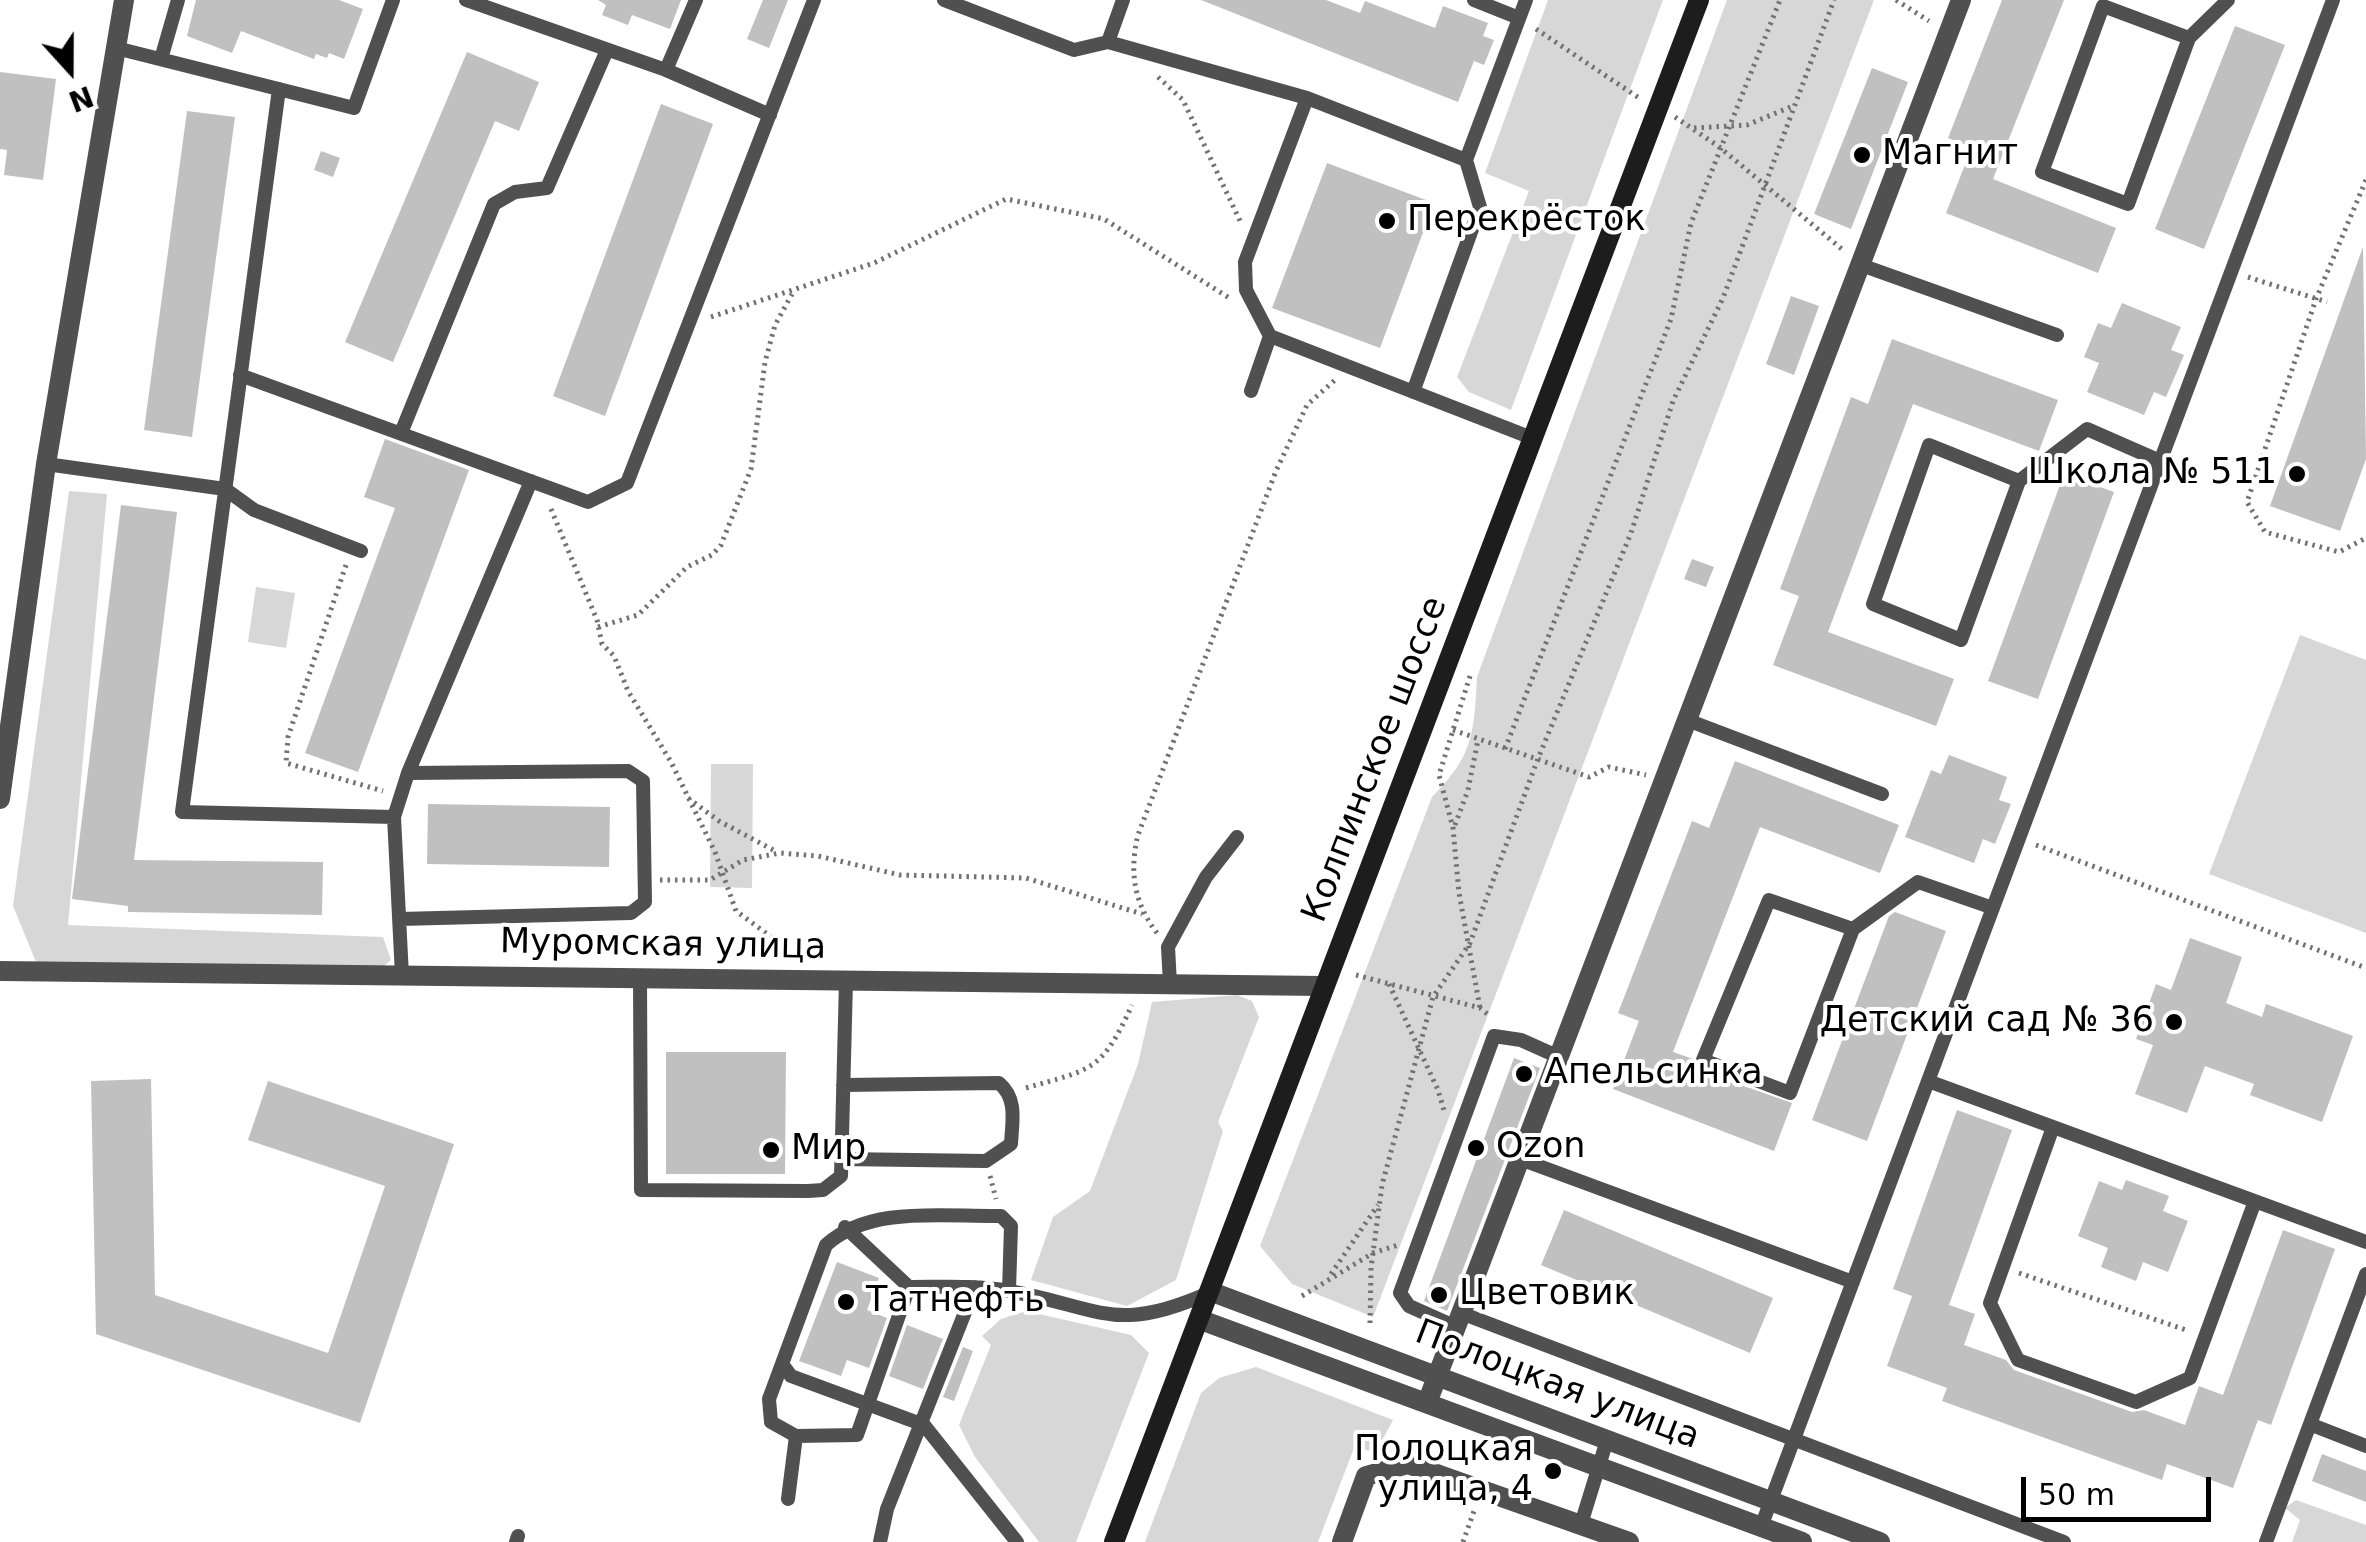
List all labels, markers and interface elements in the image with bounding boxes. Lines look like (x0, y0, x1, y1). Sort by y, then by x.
north arrow (20, 20, 120, 120)
text: N (64, 79, 98, 118)
place label: Магнит (1882, 134, 2018, 176)
marker: Магнит (1851, 144, 1873, 166)
place label: Перекрёсток (1407, 200, 1646, 242)
marker: Перекрёсток (1376, 210, 1398, 232)
place label: Школа № 511 (2028, 453, 2277, 495)
marker: Школа № 511 (2286, 463, 2308, 485)
street label: Колпинское шоссе (1295, 591, 1457, 929)
street label: Муромская улица (500, 922, 826, 970)
place label: Детский сад № 36 (1820, 1001, 2154, 1043)
marker: Детский сад № 36 (2163, 1011, 2185, 1033)
place label: Апельсинка (1544, 1053, 1763, 1095)
marker: Апельсинка (1513, 1063, 1535, 1085)
place label: Ozon (1496, 1127, 1586, 1169)
place label: Мир (791, 1129, 866, 1171)
marker: Ozon (1465, 1137, 1487, 1159)
marker: Мир (760, 1139, 782, 1161)
place label: Цветовик (1459, 1274, 1635, 1316)
place label: Татнефть (866, 1281, 1045, 1323)
marker: Цветовик (1428, 1284, 1450, 1306)
marker: Татнефть (835, 1291, 857, 1313)
street label: Полоцкая улица (1409, 1312, 1705, 1460)
place label: Полоцкая улица, 4 (1354, 1430, 1533, 1512)
scale bar (2026, 1457, 2216, 1519)
marker: Полоцкая улица, 4 (1542, 1460, 1564, 1482)
text: 50 m (2038, 1477, 2115, 1512)

